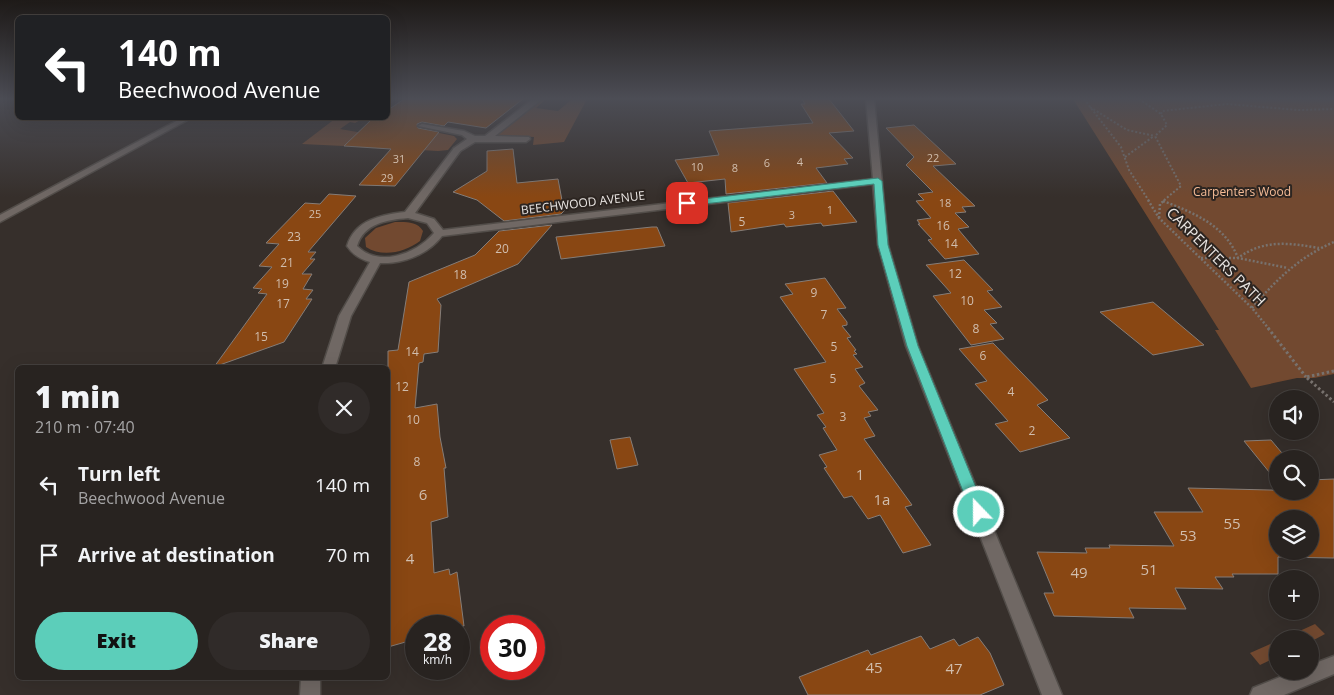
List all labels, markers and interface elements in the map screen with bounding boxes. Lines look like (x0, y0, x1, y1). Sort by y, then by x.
text: 140 m (118, 29, 222, 76)
icon: left (35, 35, 100, 100)
text: Beechwood Avenue (118, 74, 320, 104)
house number: 22 (927, 150, 939, 165)
house number: 31 (393, 151, 405, 166)
house number: 4 (797, 154, 804, 169)
house number: 6 (764, 155, 770, 170)
house number: 10 (691, 159, 703, 174)
house number: 8 (732, 160, 738, 175)
house number: 29 (381, 170, 393, 185)
pin (666, 182, 708, 224)
park label: Carpenters Wood (1193, 183, 1291, 200)
street label: BEECHWOOD AVENUE (520, 186, 646, 219)
icon: arrive (673, 189, 701, 217)
house number: 18 (939, 195, 951, 210)
house number: 1 (827, 202, 833, 217)
street label: CARPENTERS PATH (1163, 202, 1271, 310)
house number: 25 (309, 206, 321, 221)
house number: 3 (789, 207, 795, 222)
house number: 5 (739, 213, 746, 230)
house number: 16 (936, 217, 950, 234)
house number: 23 (287, 228, 301, 245)
house number: 14 (944, 235, 958, 252)
house number: 20 (495, 240, 509, 257)
house number: 21 (280, 254, 294, 271)
house number: 12 (948, 265, 962, 282)
house number: 18 (453, 266, 467, 283)
house number: 19 (275, 275, 289, 292)
house number: 9 (811, 284, 818, 301)
house number: 10 (960, 292, 974, 309)
house number: 17 (276, 295, 290, 312)
house number: 7 (821, 306, 828, 323)
house number: 8 (973, 320, 980, 337)
house number: 15 (254, 328, 268, 345)
house number: 5 (831, 338, 838, 355)
house number: 14 (405, 343, 419, 360)
house number: 6 (980, 347, 987, 364)
house number: 5 (830, 370, 837, 387)
text: 1 min (35, 376, 120, 417)
house number: 12 (395, 378, 409, 395)
button: close (318, 382, 370, 434)
house number: 4 (1008, 383, 1015, 400)
map controls (1269, 390, 1319, 680)
button: sound (1269, 390, 1319, 440)
house number: 3 (840, 408, 847, 425)
house number: 10 (406, 411, 420, 428)
text: 210 m · 07:40 (35, 416, 135, 438)
house number: 2 (1029, 422, 1036, 439)
button: search (1269, 450, 1319, 500)
house number: 8 (414, 453, 421, 470)
text: Turn left (78, 461, 160, 487)
house number: 1 (856, 464, 864, 484)
icon: left (35, 471, 63, 499)
text: 140 m (315, 472, 370, 498)
house number: 6 (419, 484, 427, 504)
position arrow (952, 485, 1004, 537)
text: Beechwood Avenue (78, 487, 225, 509)
house number: 1a (874, 489, 890, 509)
button: layers (1269, 510, 1319, 560)
house number: 55 (1223, 513, 1241, 533)
house number: 53 (1179, 525, 1197, 545)
icon: arrive (35, 541, 63, 569)
text: Arrive at destination (78, 542, 275, 568)
text: 70 m (326, 542, 370, 568)
house number: 4 (406, 548, 415, 568)
house number: 51 (1140, 559, 1158, 579)
house number: 49 (1070, 562, 1088, 582)
button: + (1269, 570, 1319, 620)
button: Exit (35, 612, 198, 670)
button: Share (208, 612, 370, 670)
speed limit sign: 30 (480, 615, 545, 680)
text: 28 (423, 624, 452, 658)
button: − (1269, 630, 1319, 680)
text: km/h (423, 651, 452, 668)
house number: 45 (865, 657, 883, 677)
house number: 47 (945, 658, 963, 678)

